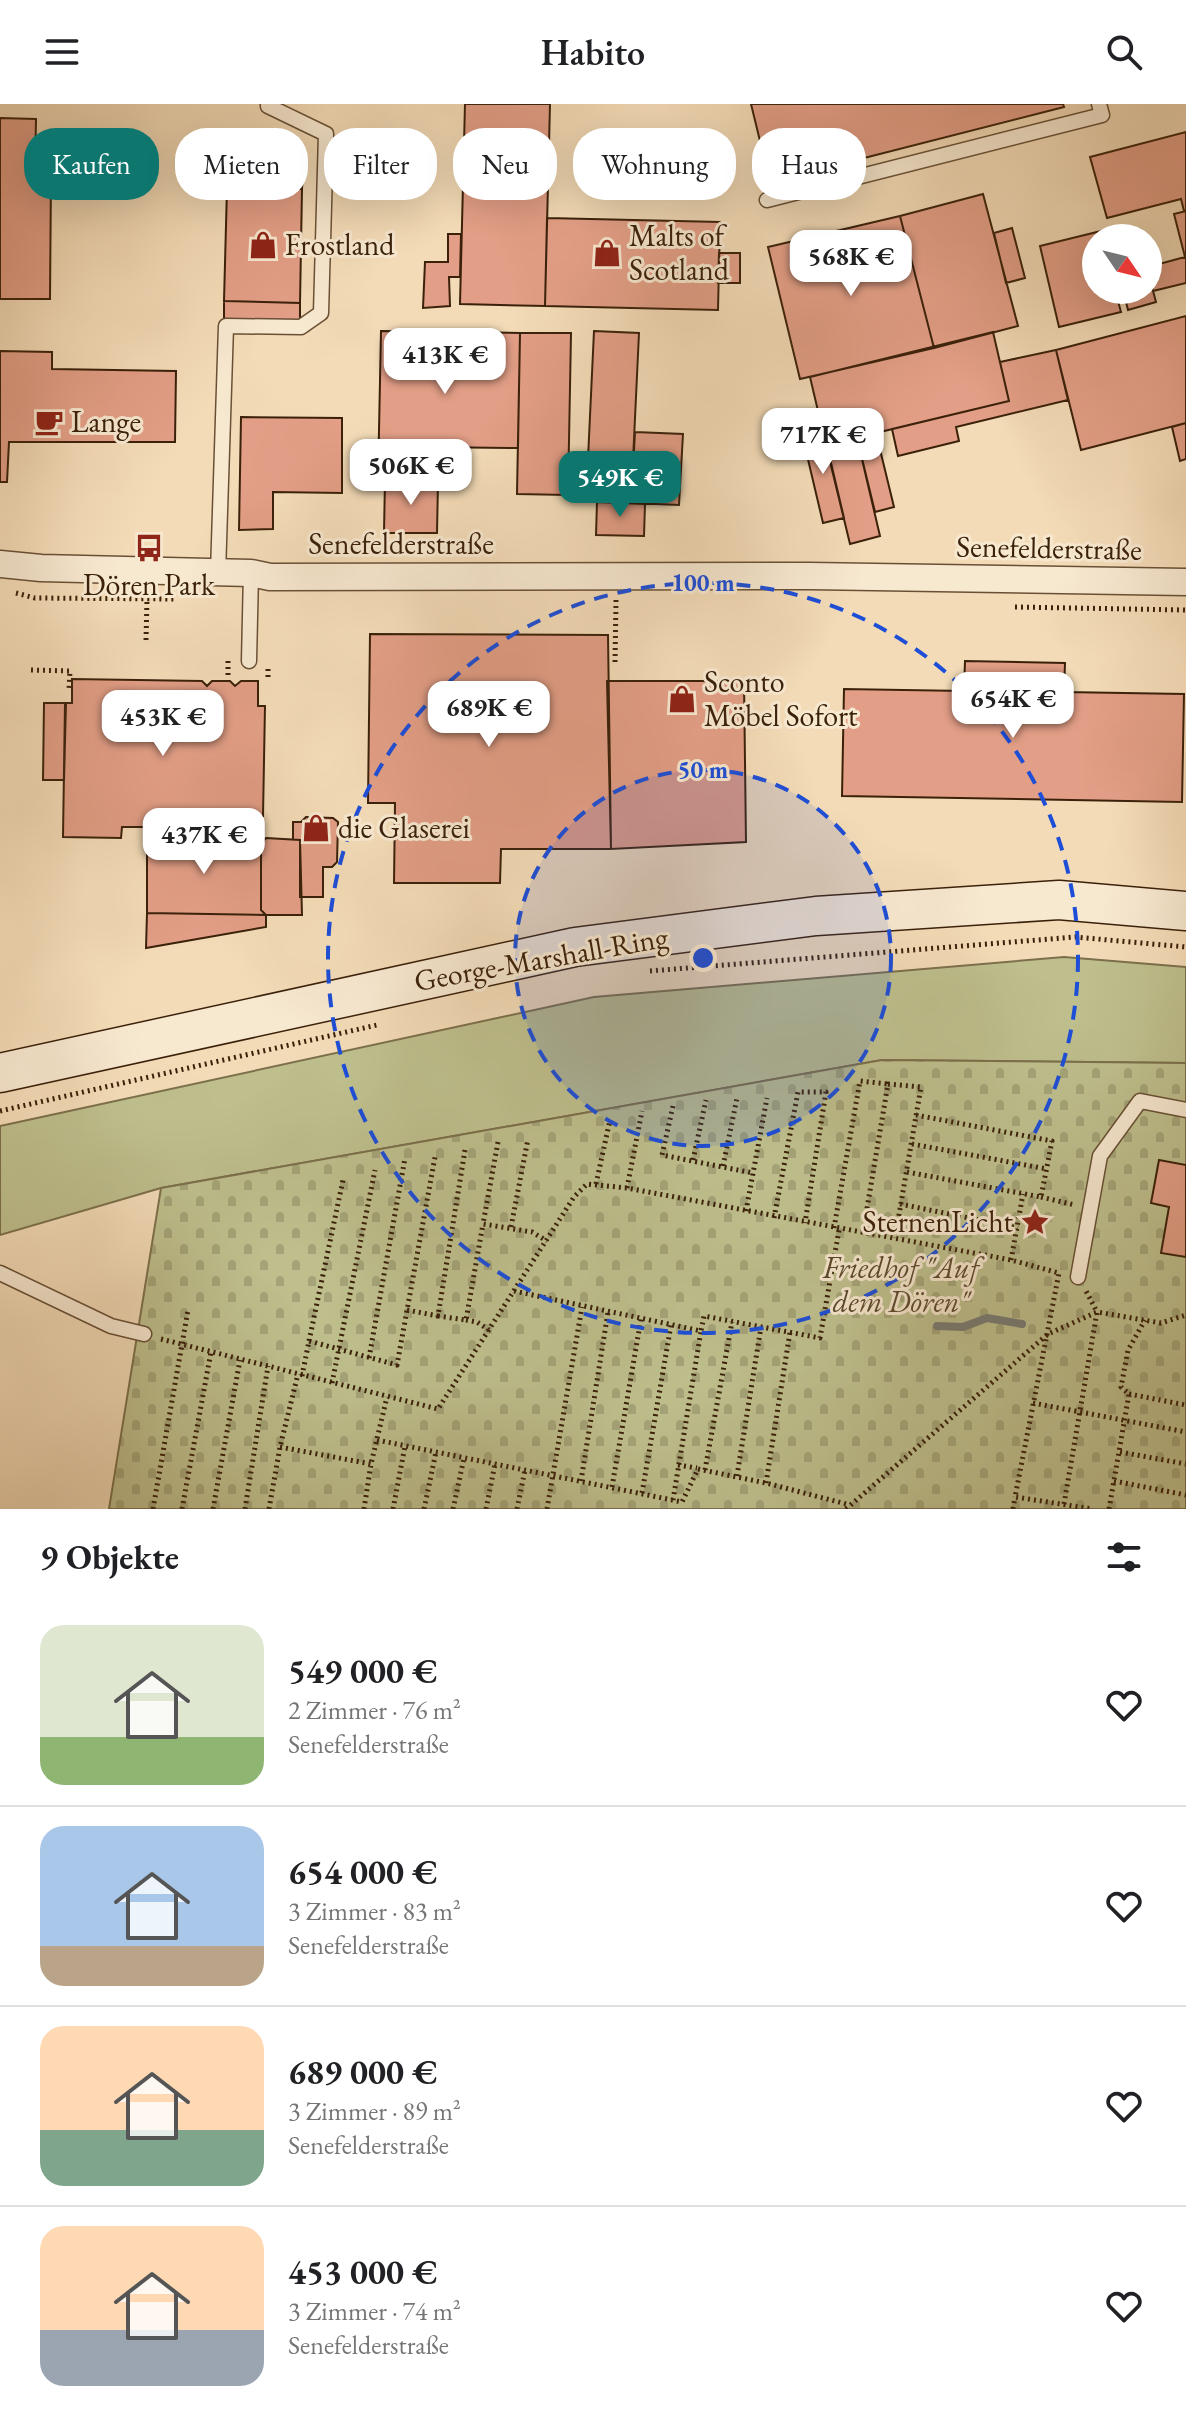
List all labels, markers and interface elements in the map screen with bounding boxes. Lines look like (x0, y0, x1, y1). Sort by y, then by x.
text: Habito (541, 29, 645, 76)
icon: menu (40, 30, 84, 74)
icon: search (1102, 30, 1146, 74)
chip: Kaufen (24, 128, 159, 200)
chip: Mieten (175, 128, 308, 200)
chip: Filter (324, 128, 437, 200)
chip: Neu (453, 128, 557, 200)
chip: Wohnung (573, 128, 736, 200)
chip: Haus (752, 128, 866, 200)
place label: Malts of Scotland (629, 216, 730, 289)
north arrow (1082, 224, 1162, 304)
map controls (1082, 224, 1162, 304)
place label: Frostland (285, 225, 395, 264)
shop icon: Frostland (248, 230, 278, 260)
pin: 568K € (786, 230, 916, 298)
shop icon: Malts of Scotland (592, 238, 622, 268)
text: 568K € (808, 239, 894, 273)
pin: 413K € (380, 328, 510, 396)
text: 413K € (402, 337, 488, 371)
place label: Lange (71, 402, 141, 441)
cafe icon: Lange (34, 407, 64, 437)
pin: 717K € (758, 408, 888, 476)
text: 717K € (780, 417, 866, 451)
pin: 506K € (346, 439, 476, 507)
text: 506K € (368, 448, 454, 482)
pin: 549K € (555, 451, 685, 519)
text: 549K € (577, 460, 663, 494)
street label: Senefelderstraße (308, 524, 494, 563)
street label: Senefelderstraße (956, 526, 1142, 569)
bus stop icon: Dören Park (134, 533, 164, 563)
place label: Dören Park (83, 565, 216, 604)
text: 100 m (671, 567, 735, 598)
place label: Sconto Möbel Sofort (704, 662, 858, 735)
pin: 654K € (948, 672, 1078, 740)
pin: 689K € (424, 681, 554, 749)
text: 654K € (970, 681, 1056, 715)
shop icon: Sconto Möbel Sofort (667, 684, 697, 714)
pin: 453K € (98, 690, 228, 758)
text: 689K € (446, 690, 532, 724)
text: 453K € (120, 699, 206, 733)
text: 50 m (678, 754, 728, 785)
pin: 437K € (139, 808, 269, 876)
place label: die Glaserei (338, 808, 470, 847)
shop icon: die Glaserei (301, 813, 331, 843)
text: 437K € (161, 817, 247, 851)
street label: George-Marshall-Ring (411, 917, 672, 1000)
centre of rings (689, 944, 717, 972)
place label: SternenLicht (863, 1202, 1014, 1241)
place icon: SternenLicht (1020, 1207, 1050, 1237)
park label: Friedhof "Auf dem Dören" (822, 1248, 986, 1321)
text: 9 Objekte (40, 1535, 179, 1579)
icon: filters (1102, 1535, 1146, 1579)
text: 549 000 € (288, 1649, 437, 1693)
icon: home (104, 1657, 200, 1753)
icon: heart (1102, 1683, 1146, 1727)
text: 2 Zimmer · 76 m² (288, 1693, 461, 1727)
text: Senefelderstraße (288, 1727, 449, 1761)
text: 654 000 € (288, 1850, 437, 1894)
icon: home (104, 1858, 200, 1954)
icon: heart (1102, 1884, 1146, 1928)
text: 3 Zimmer · 83 m² (288, 1894, 461, 1928)
text: Senefelderstraße (288, 1928, 449, 1962)
text: 689 000 € (288, 2050, 437, 2094)
icon: home (104, 2058, 200, 2154)
icon: heart (1102, 2084, 1146, 2128)
text: 3 Zimmer · 89 m² (288, 2094, 461, 2128)
text: Senefelderstraße (288, 2128, 449, 2162)
text: 453 000 € (288, 2250, 437, 2294)
icon: home (104, 2258, 200, 2354)
icon: heart (1102, 2284, 1146, 2328)
text: 3 Zimmer · 74 m² (288, 2294, 461, 2328)
text: Senefelderstraße (288, 2328, 449, 2362)

